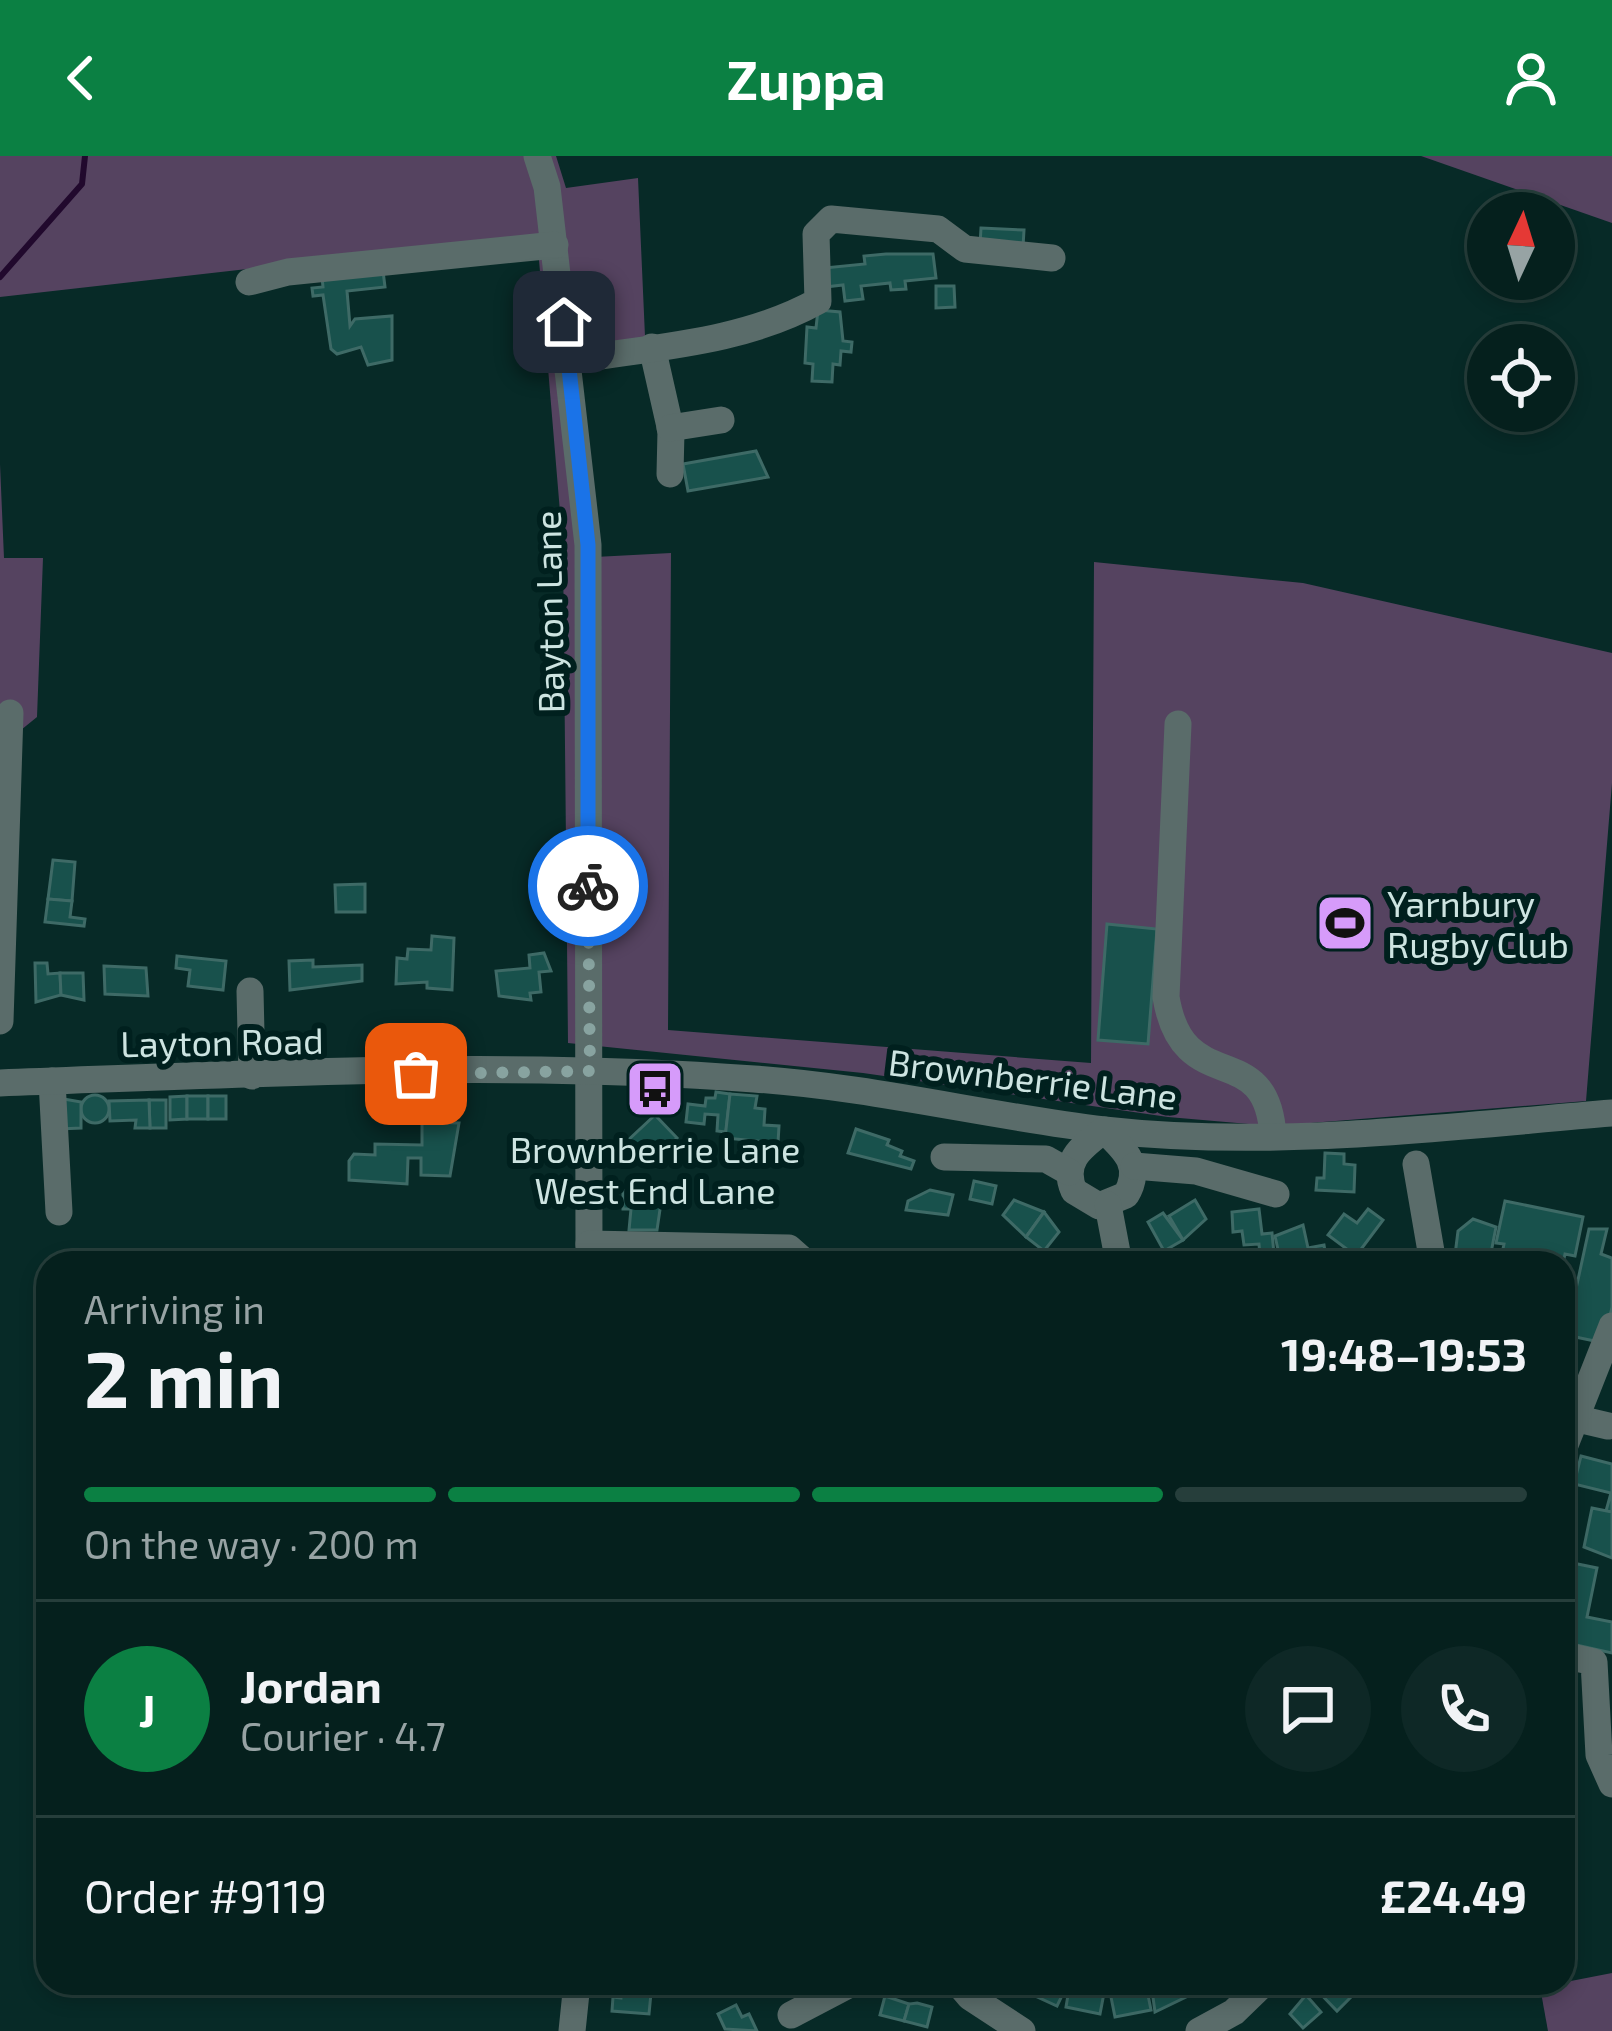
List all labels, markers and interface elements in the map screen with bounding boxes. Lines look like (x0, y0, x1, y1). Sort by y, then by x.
icon: back (48, 45, 114, 111)
icon: person (1498, 45, 1564, 111)
text: Zuppa (726, 46, 886, 111)
north arrow (1467, 192, 1575, 300)
map controls (1467, 192, 1575, 432)
pin (513, 271, 615, 373)
icon: home (531, 289, 597, 355)
button: locate (1467, 324, 1575, 432)
street label: Bayton Lane (525, 510, 571, 714)
courier (528, 826, 648, 946)
icon: bike (555, 853, 621, 919)
place label: Yarnbury Rugby Club (1387, 881, 1569, 965)
sports icon: Yarnbury Rugby Club (1314, 892, 1376, 954)
street label: Layton Road (120, 1018, 324, 1064)
pin (365, 1023, 467, 1125)
street label: Brownberrie Lane (886, 1039, 1180, 1117)
icon: bag (383, 1041, 449, 1107)
bus stop icon: Brownberrie Lane West End Lane (624, 1058, 686, 1120)
place label: Brownberrie Lane West End Lane (510, 1127, 800, 1211)
text: Arriving in (84, 1285, 265, 1332)
text: 19:48–19:53 (1281, 1326, 1527, 1380)
text: 2 min (84, 1330, 283, 1424)
text: On the way · 200 m (84, 1520, 419, 1567)
button: chat (1245, 1646, 1371, 1772)
button: phone (1401, 1646, 1527, 1772)
text: Jordan (240, 1658, 382, 1712)
text: J (139, 1682, 155, 1736)
text: Courier · 4.7 (240, 1712, 446, 1759)
text: Order #9119 (84, 1868, 327, 1922)
text: £24.49 (1380, 1868, 1527, 1922)

